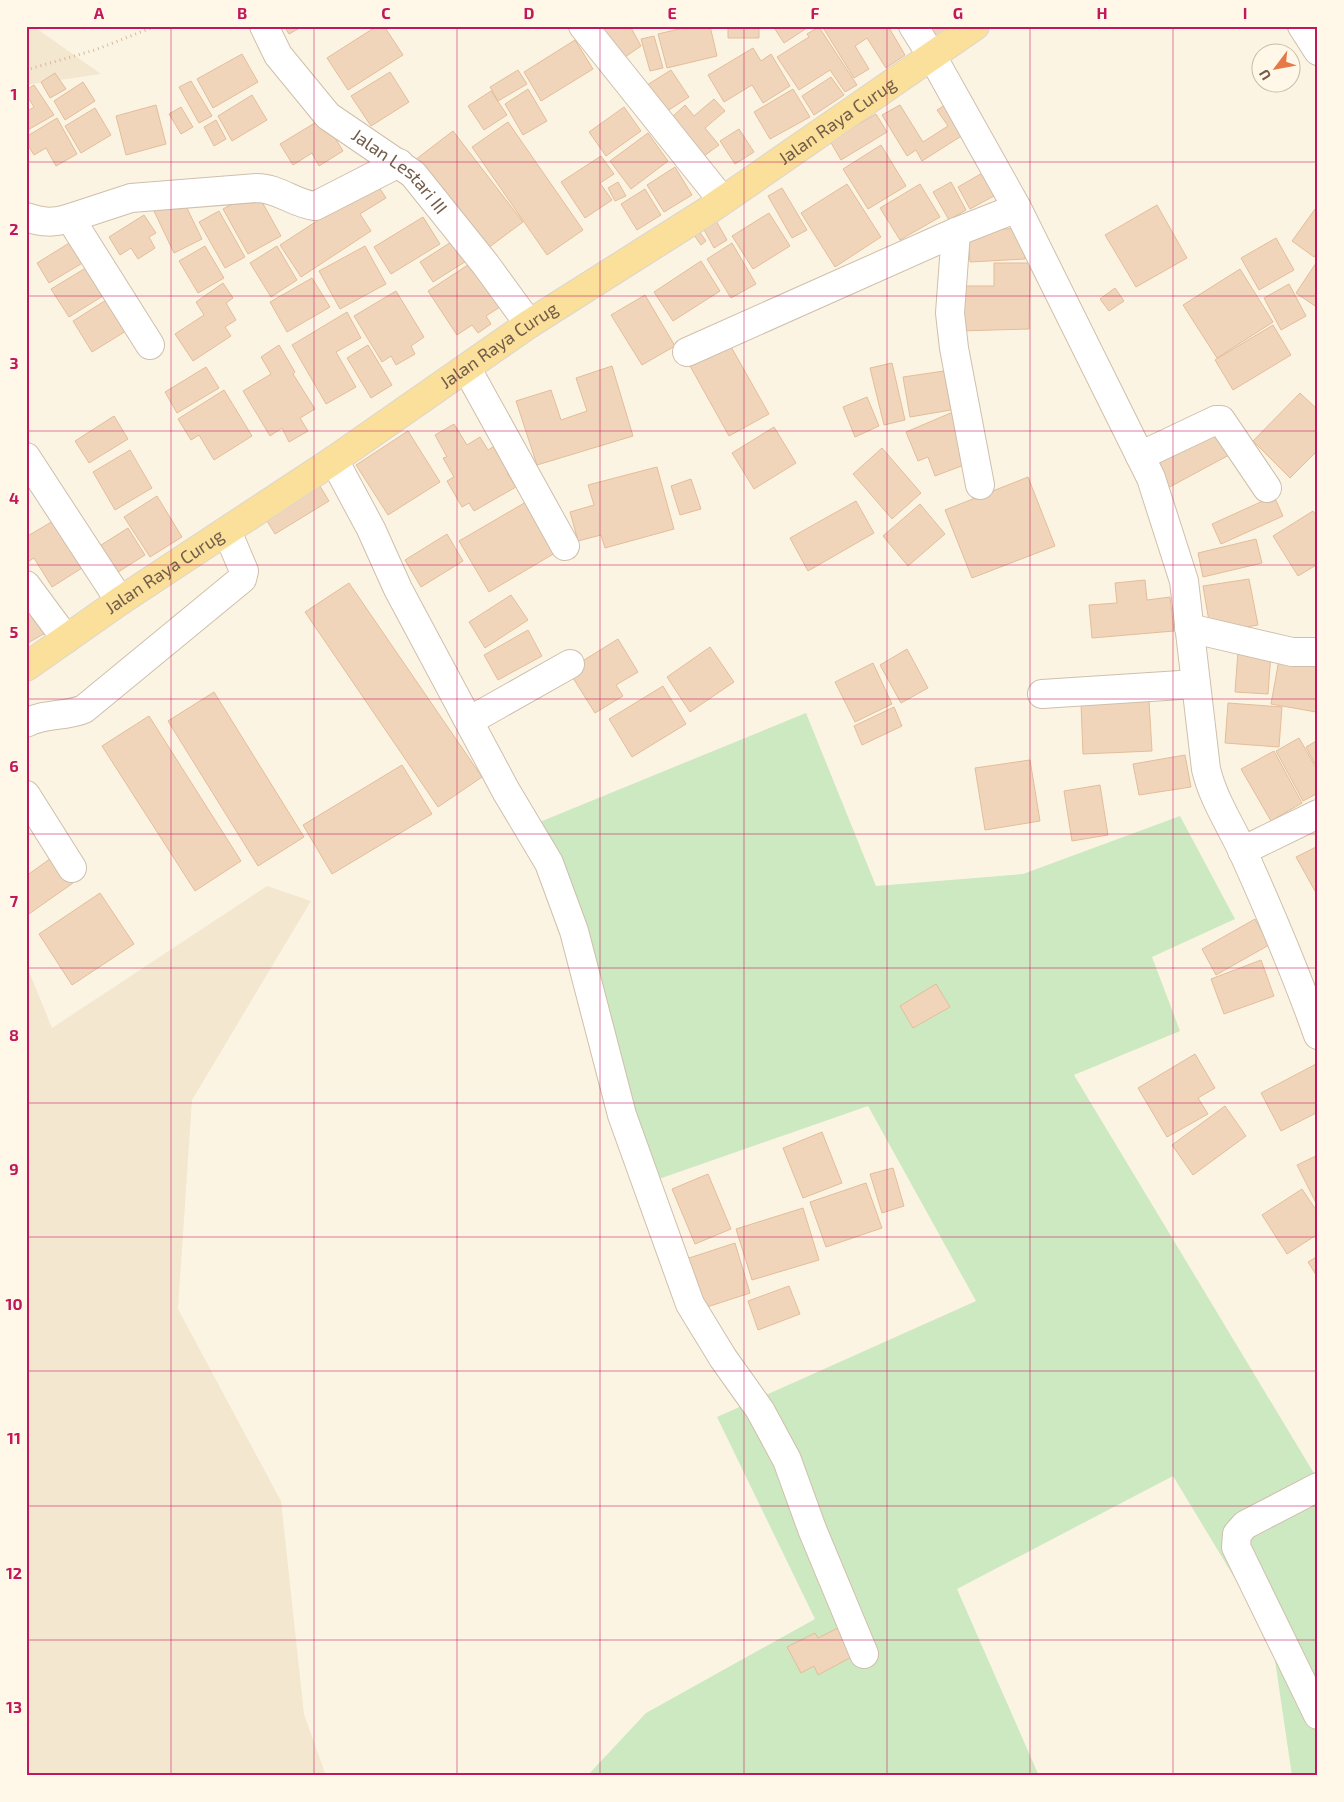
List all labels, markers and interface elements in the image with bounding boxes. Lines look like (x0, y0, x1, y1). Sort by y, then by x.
text: A (94, 3, 105, 22)
text: B (237, 3, 247, 22)
text: C (381, 3, 391, 22)
text: D (524, 3, 535, 22)
text: E (667, 3, 677, 22)
text: F (811, 3, 820, 22)
text: G (953, 3, 963, 22)
text: H (1096, 3, 1108, 22)
text: I (1243, 3, 1247, 22)
north arrow (1252, 42, 1302, 92)
text: U (1255, 67, 1274, 84)
street label: Jalan Raya Curug (774, 72, 900, 169)
text: 1 (11, 84, 17, 103)
street label: Jalan Lestari III (348, 123, 453, 218)
text: 2 (9, 219, 19, 238)
street label: Jalan Raya Curug (435, 297, 562, 393)
text: 3 (9, 353, 19, 372)
text: 4 (9, 488, 19, 507)
street label: Jalan Raya Curug (100, 524, 228, 618)
text: 5 (10, 622, 19, 641)
text: 6 (9, 756, 19, 775)
text: 7 (10, 891, 19, 910)
text: 8 (9, 1025, 19, 1044)
text: 9 (9, 1159, 19, 1178)
text: 10 (5, 1294, 23, 1313)
text: 11 (7, 1428, 21, 1447)
text: 12 (6, 1563, 22, 1582)
text: 13 (6, 1697, 22, 1716)

